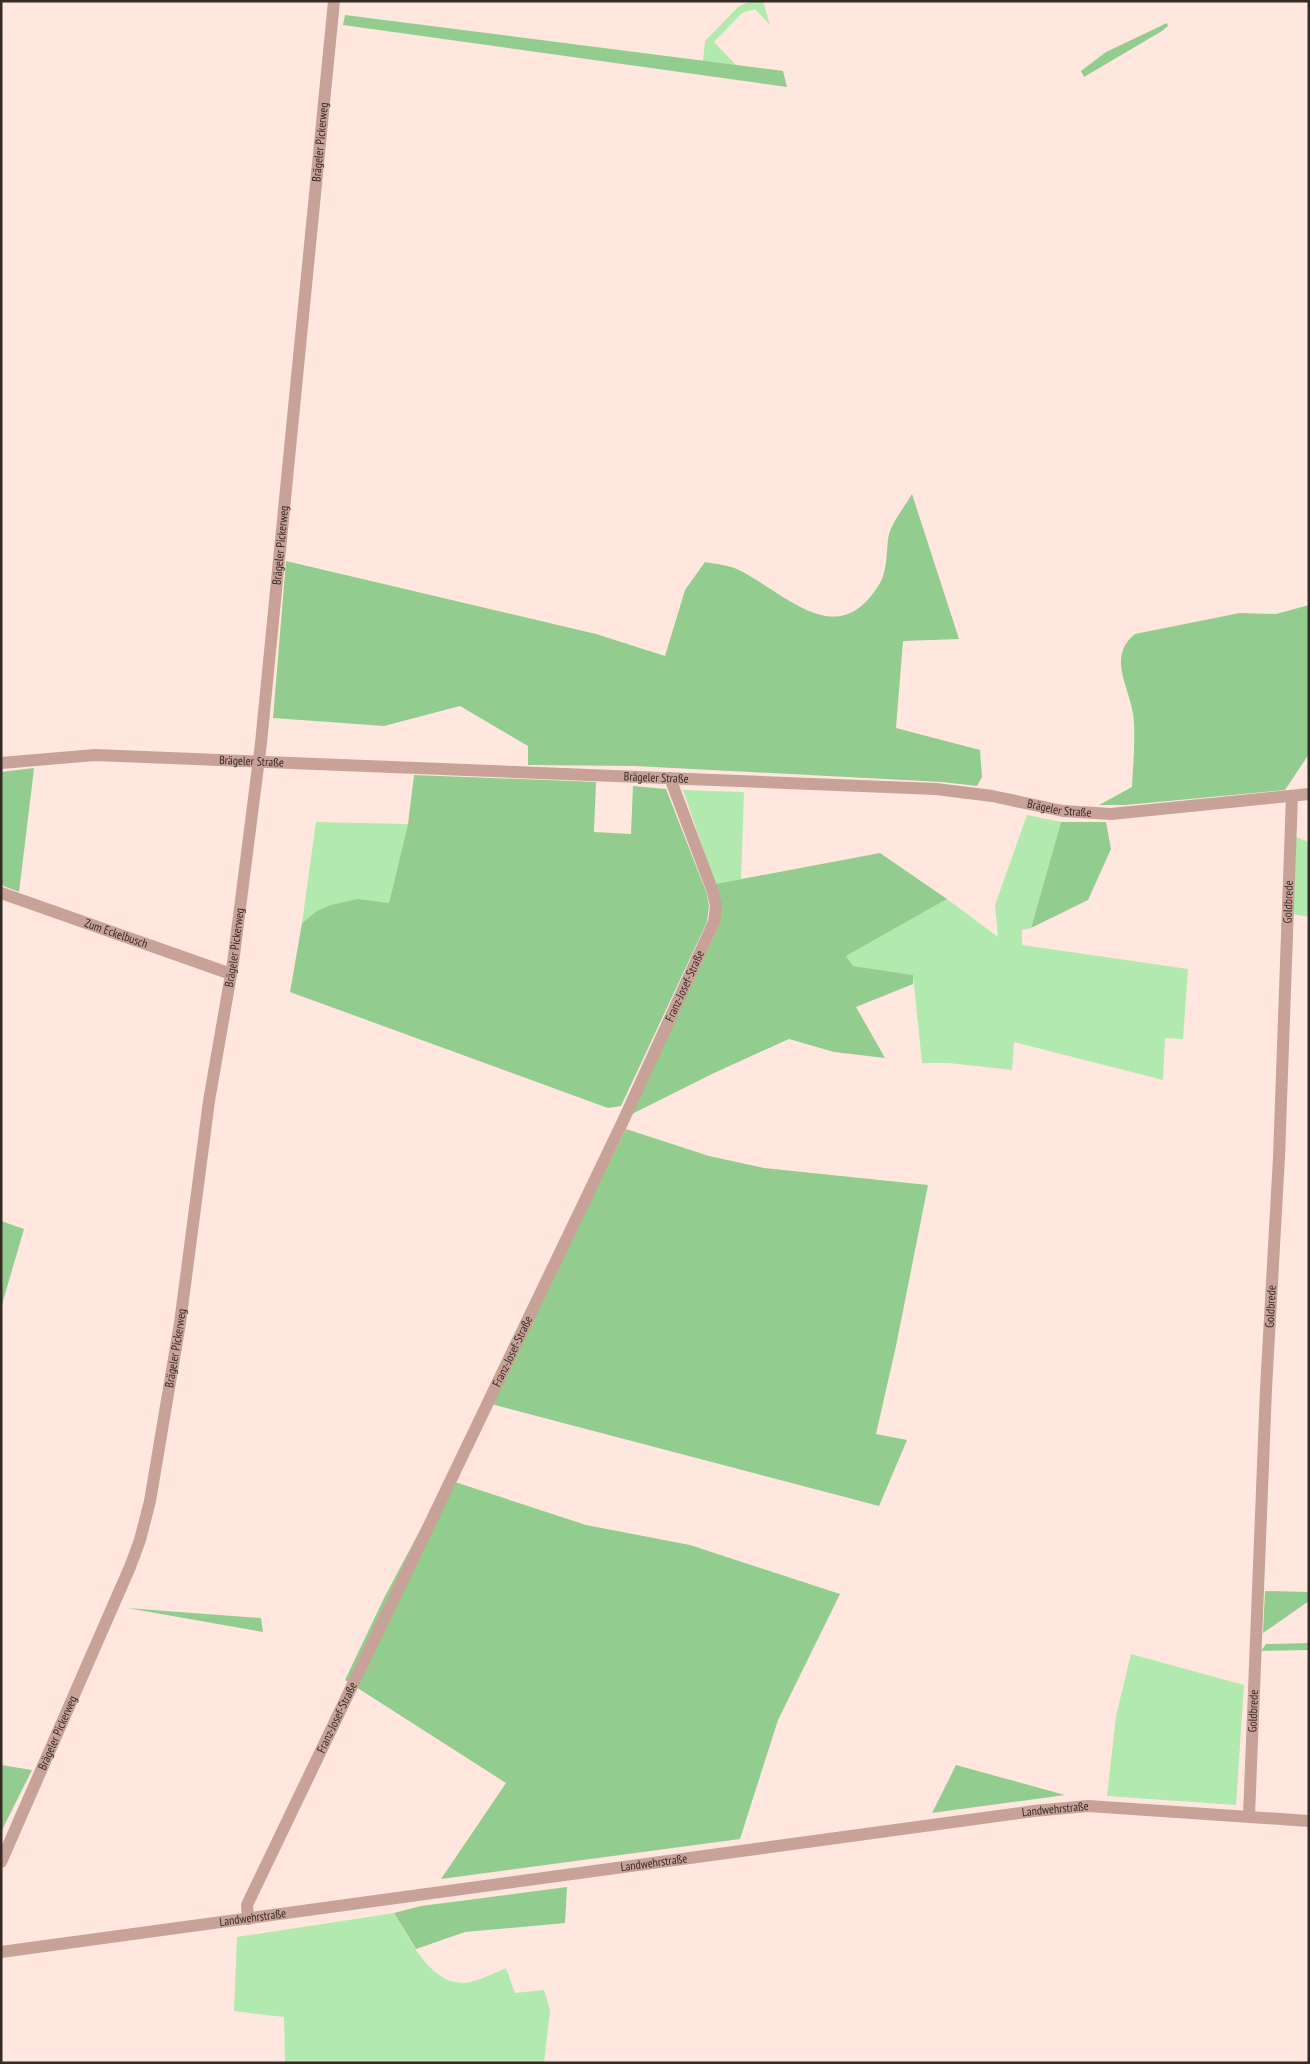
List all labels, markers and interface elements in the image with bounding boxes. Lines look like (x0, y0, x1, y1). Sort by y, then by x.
street label: Brägeler Pickerweg (308, 102, 331, 183)
street label: Brägeler Pickerweg (269, 505, 291, 586)
street label: Brägeler Straße (219, 752, 284, 770)
street label: Brägeler Straße (623, 768, 689, 786)
street label: Brägeler Straße (1026, 796, 1092, 820)
street label: Goldbrede (1279, 880, 1296, 923)
street label: Brägeler Pickerweg (221, 907, 247, 988)
street label: Zum Eckelbusch (82, 915, 150, 951)
street label: Franz-Josef-Straße (662, 948, 707, 1024)
street label: Goldbrede (1261, 1285, 1279, 1328)
street label: Brägeler Pickerweg (161, 1308, 189, 1389)
street label: Franz-Josef-Straße (489, 1313, 535, 1389)
street label: Franz-Josef-Straße (313, 1679, 360, 1755)
street label: Goldbrede (1244, 1689, 1261, 1733)
street label: Brägeler Pickerweg (34, 1693, 80, 1772)
street label: Landwehrstraße (1021, 1798, 1089, 1820)
street label: Landwehrstraße (620, 1850, 688, 1874)
street label: Landwehrstraße (218, 1905, 287, 1929)

